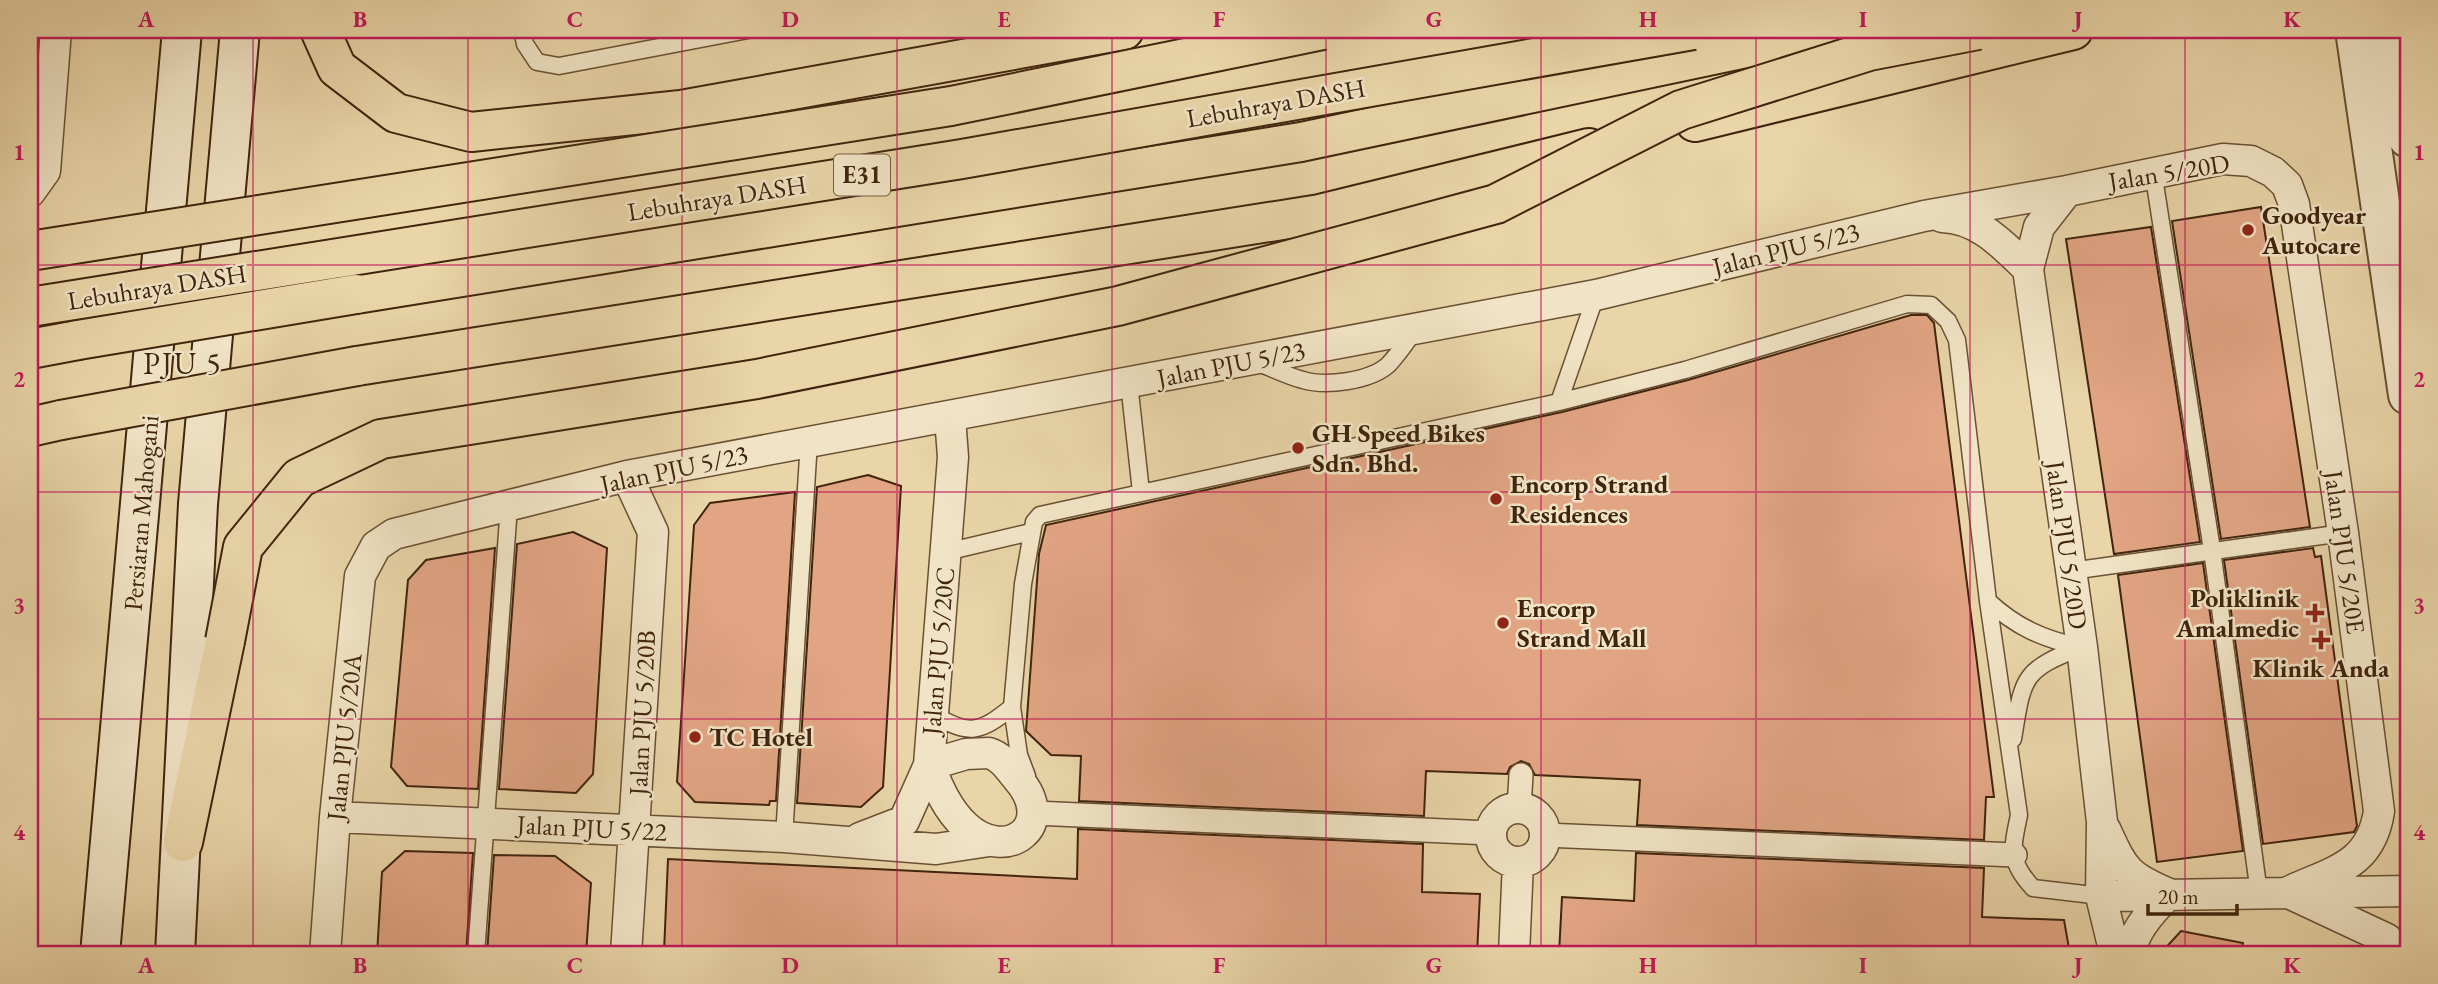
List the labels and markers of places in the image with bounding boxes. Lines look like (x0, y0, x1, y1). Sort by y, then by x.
place label: Goodyear Autocare (2261, 198, 2366, 262)
marker: Goodyear Autocare (2240, 222, 2256, 238)
place label: GH Speed Bikes Sdn. Bhd. (1312, 416, 1485, 480)
marker: GH Speed Bikes Sdn. Bhd. (1290, 440, 1306, 456)
place label: Encorp Strand Residences (1510, 467, 1669, 531)
marker: Encorp Strand Residences (1488, 491, 1504, 507)
place label: Poliklinik Amalmedic (2175, 581, 2300, 645)
place label: Encorp Strand Mall (1517, 591, 1647, 655)
marker: Poliklinik Amalmedic (2305, 603, 2325, 623)
marker: Encorp Strand Mall (1495, 615, 1511, 631)
marker: Klinik Anda (2311, 630, 2331, 650)
place label: Klinik Anda (2253, 651, 2390, 685)
place label: TC Hotel (709, 720, 813, 754)
marker: TC Hotel (687, 729, 703, 745)

